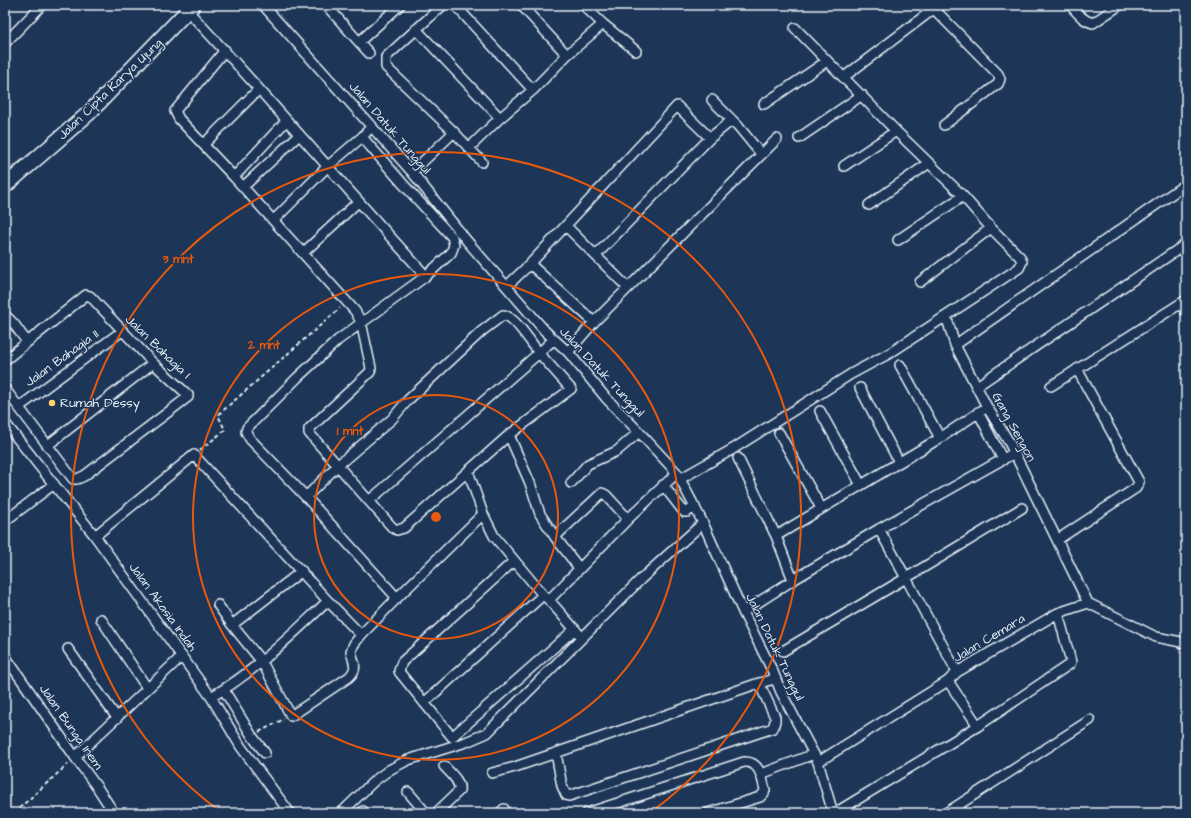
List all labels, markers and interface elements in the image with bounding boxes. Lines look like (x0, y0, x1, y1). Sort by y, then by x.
street label: Jalan Cipta Karya Ujung (54, 34, 167, 145)
street label: Jalan Datuk Tunggul (344, 78, 435, 179)
text: 3 mnt (161, 251, 194, 268)
street label: Jalan Bahagia I (120, 311, 195, 384)
street label: Jalan Datuk Tunggul (555, 323, 649, 422)
street label: Jalan Bahagia II (21, 325, 103, 392)
text: 2 mnt (247, 337, 280, 354)
street label: Gang Sengon (987, 389, 1041, 466)
place label: Rumah Dessy (60, 394, 140, 413)
marker: Rumah Dessy (47, 398, 57, 408)
text: 1 mnt (337, 423, 363, 440)
centre of rings (429, 510, 443, 524)
street label: Jalan Akasia Indah (125, 559, 202, 655)
street label: Jalan Datuk Tunggul (740, 590, 809, 704)
street label: Jalan Cemara (950, 609, 1029, 666)
street label: Jalan Bunga Inem (34, 681, 108, 775)

